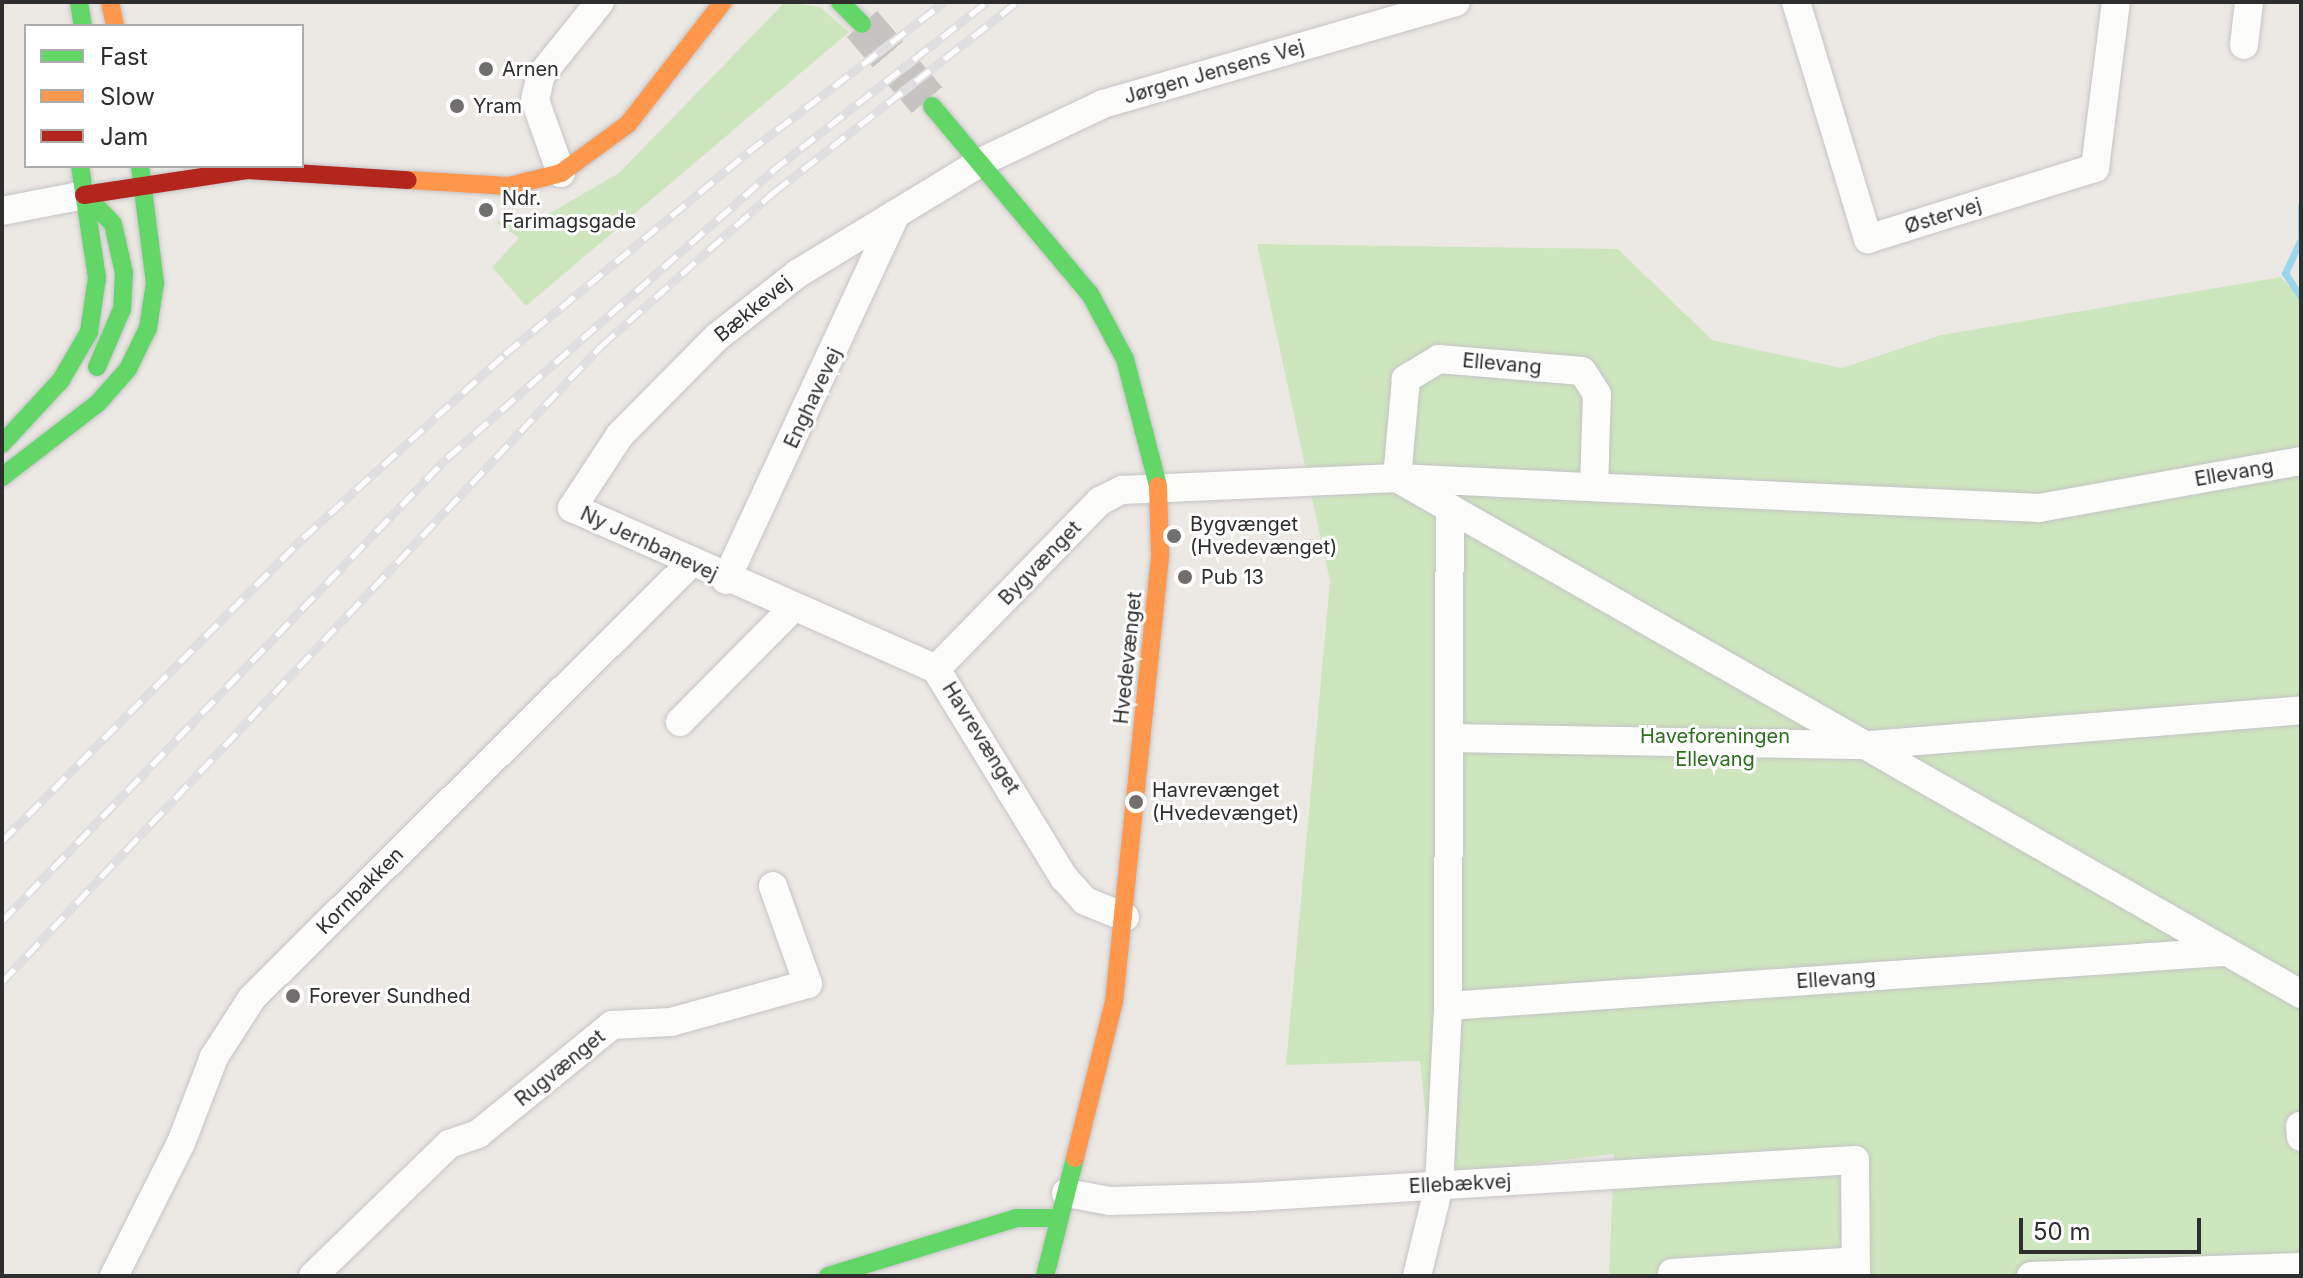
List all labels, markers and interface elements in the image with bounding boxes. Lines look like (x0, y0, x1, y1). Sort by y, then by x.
legend (24, 24, 304, 168)
street label: Jørgen Jensens Vej (1121, 35, 1307, 109)
text: Fast (100, 42, 148, 71)
place label: Arnen (502, 57, 559, 81)
marker: Arnen (477, 60, 495, 78)
text: Slow (100, 82, 155, 111)
place label: Yram (473, 94, 522, 118)
marker: Yram (448, 97, 466, 115)
text: Jam (100, 122, 148, 151)
place label: Ndr. Farimagsgade (502, 186, 636, 233)
street label: Østervej (1902, 193, 1984, 239)
marker: Ndr. Farimagsgade (477, 201, 495, 219)
street label: Bækkevej (710, 271, 796, 347)
street label: Enghavevej (779, 344, 847, 452)
street label: Ellevang (1461, 349, 1543, 379)
street label: Ellevang (2193, 454, 2275, 492)
street label: Ny Jernbanevej (576, 502, 722, 586)
place label: Bygvænget (Hvedevænget) (1190, 512, 1337, 559)
street label: Bygvænget (994, 516, 1086, 610)
marker: Bygvænget (Hvedevænget) (1165, 527, 1183, 545)
place label: Pub 13 (1201, 565, 1264, 589)
marker: Pub 13 (1176, 568, 1194, 586)
street label: Hvedevænget (1109, 591, 1147, 725)
street label: Havrevænget (937, 678, 1025, 798)
park label: Haveforeningen Ellevang (1640, 724, 1790, 771)
place label: Havrevænget (Hvedevænget) (1152, 778, 1299, 825)
marker: Havrevænget (Hvedevænget) (1127, 793, 1145, 811)
street label: Kornbakken (312, 843, 408, 939)
street label: Ellevang (1796, 964, 1876, 994)
place label: Forever Sundhed (309, 984, 471, 1008)
marker: Forever Sundhed (284, 987, 302, 1005)
street label: Rugvænget (510, 1024, 610, 1112)
street label: Ellebækvej (1408, 1169, 1512, 1199)
scale bar (2023, 1202, 2205, 1252)
text: 50 m (2033, 1217, 2091, 1246)

